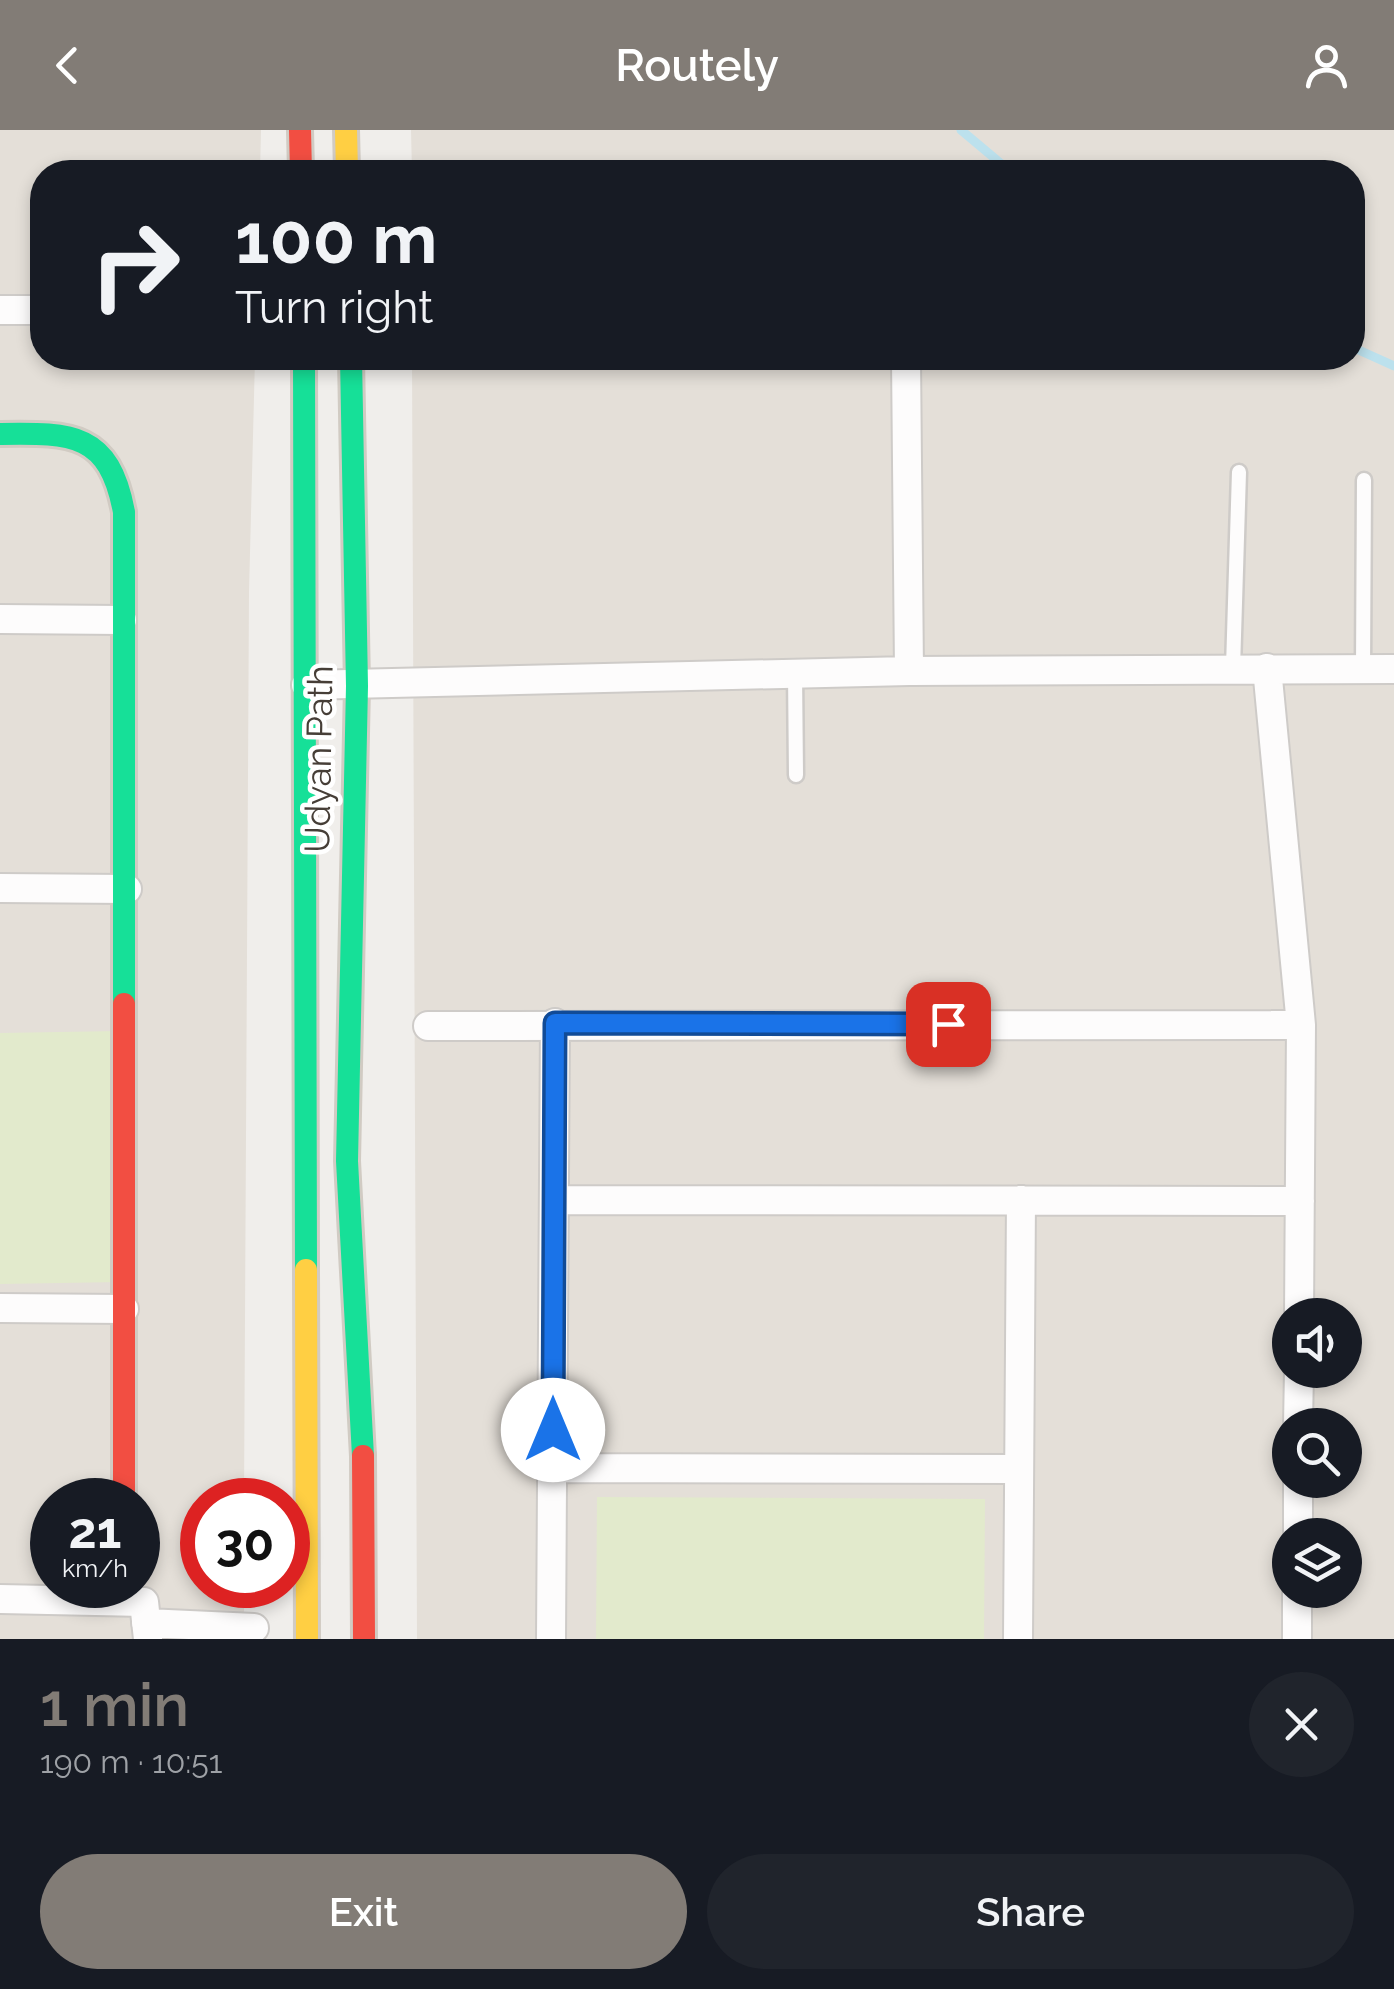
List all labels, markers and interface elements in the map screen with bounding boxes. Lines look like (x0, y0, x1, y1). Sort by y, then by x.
icon: back (40, 38, 95, 93)
icon: person (1299, 38, 1354, 93)
text: Routely (615, 39, 779, 92)
text: 100 m (235, 197, 438, 279)
icon: right (70, 200, 200, 330)
text: Turn right (235, 281, 433, 334)
street label: Udyan Path (296, 665, 341, 853)
pin (906, 982, 991, 1067)
icon: arrive (921, 997, 976, 1052)
map controls (1272, 1298, 1362, 1608)
button: sound (1272, 1298, 1362, 1388)
position arrow (501, 1378, 605, 1482)
button: search (1272, 1408, 1362, 1498)
speed limit sign: 30 (180, 1478, 310, 1608)
text: 21 (69, 1501, 121, 1560)
button: layers (1272, 1518, 1362, 1608)
text: km/h (62, 1553, 128, 1583)
text: 1 min (40, 1670, 189, 1740)
button: close (1249, 1672, 1354, 1777)
text: 190 m · 10:51 (40, 1743, 222, 1780)
button: Exit (40, 1854, 687, 1969)
button: Share (707, 1854, 1354, 1969)

